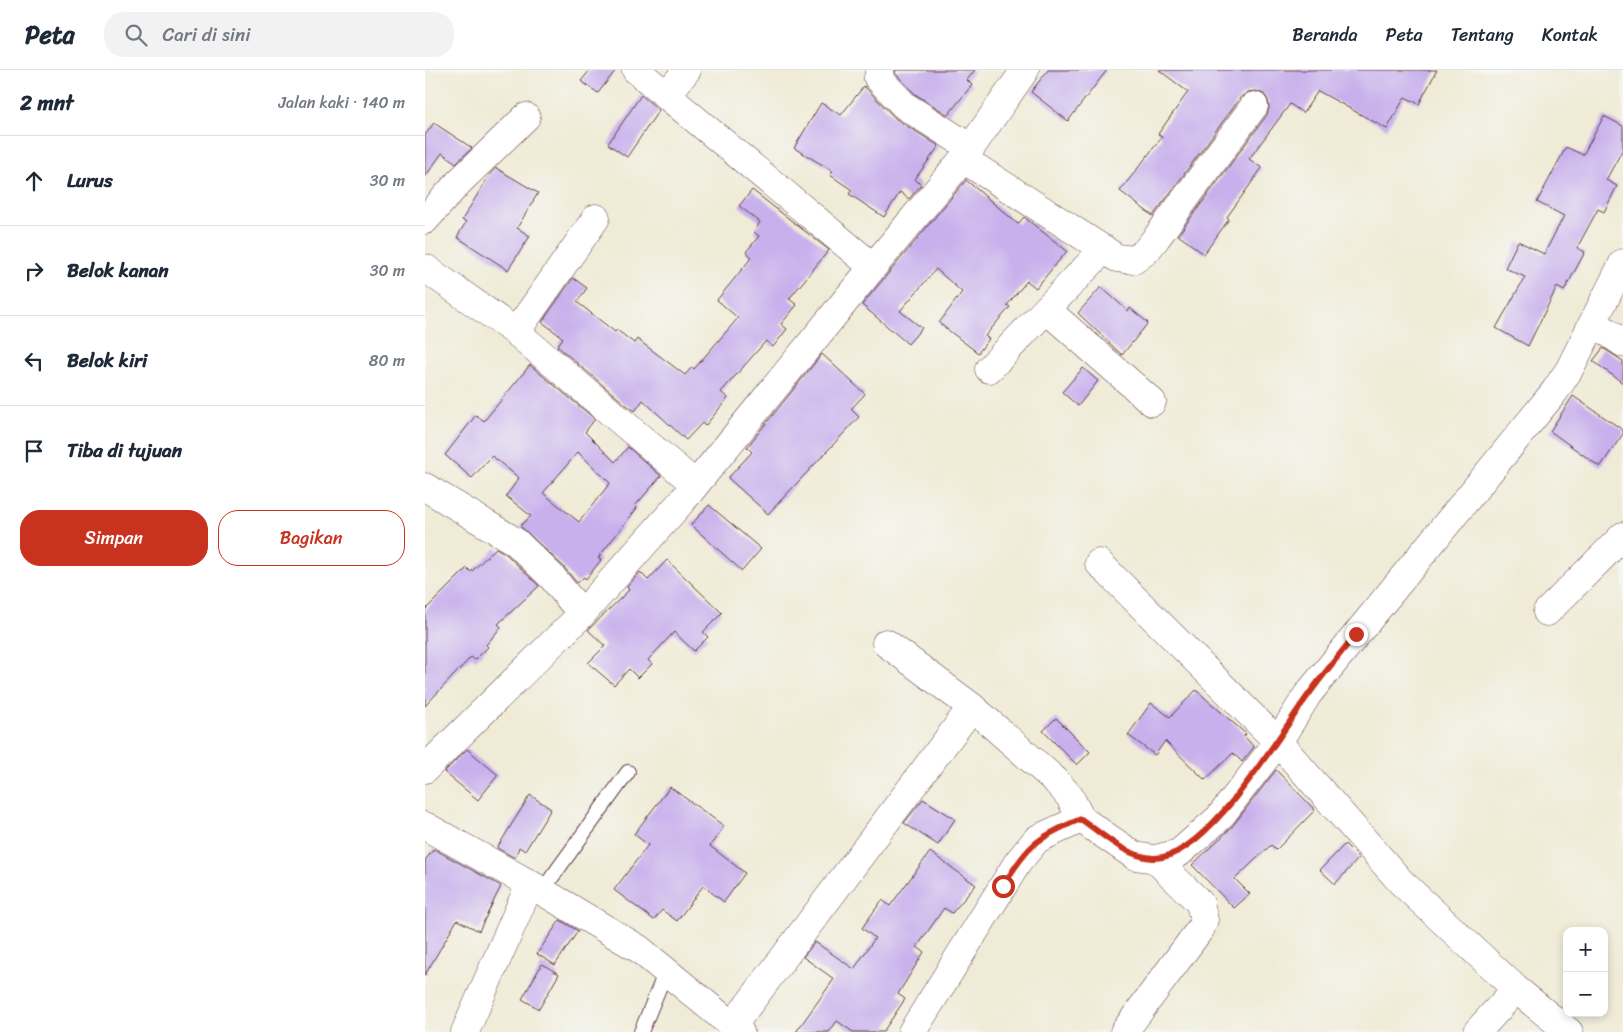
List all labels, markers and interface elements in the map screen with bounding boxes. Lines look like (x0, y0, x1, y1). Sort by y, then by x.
search box (104, 12, 454, 57)
text: Peta (25, 14, 74, 56)
text: Cari di sini (162, 18, 251, 51)
text: Beranda (1292, 19, 1358, 51)
text: Peta (1386, 19, 1423, 51)
text: Tentang (1451, 19, 1514, 51)
text: Kontak (1542, 19, 1598, 51)
icon: search (122, 21, 150, 49)
text: 2 mnt (20, 84, 74, 122)
text: Jalan kaki · 140 m (279, 88, 405, 117)
text: Lurus (67, 164, 113, 197)
text: 30 m (370, 166, 405, 195)
icon: ahead (20, 167, 48, 195)
text: Belok kanan (67, 254, 169, 287)
text: 30 m (370, 256, 405, 285)
icon: right (20, 257, 48, 285)
text: Belok kiri (67, 344, 147, 377)
text: 80 m (369, 346, 405, 375)
icon: left (20, 347, 48, 375)
text: Tiba di tujuan (67, 434, 182, 467)
icon: arrive (20, 437, 48, 465)
button: Simpan (20, 510, 208, 566)
button: Bagikan (218, 510, 405, 566)
route end (1345, 623, 1368, 646)
route start (992, 875, 1015, 898)
map controls (1563, 927, 1608, 1017)
button: + (1563, 927, 1608, 972)
button: − (1563, 972, 1608, 1017)

